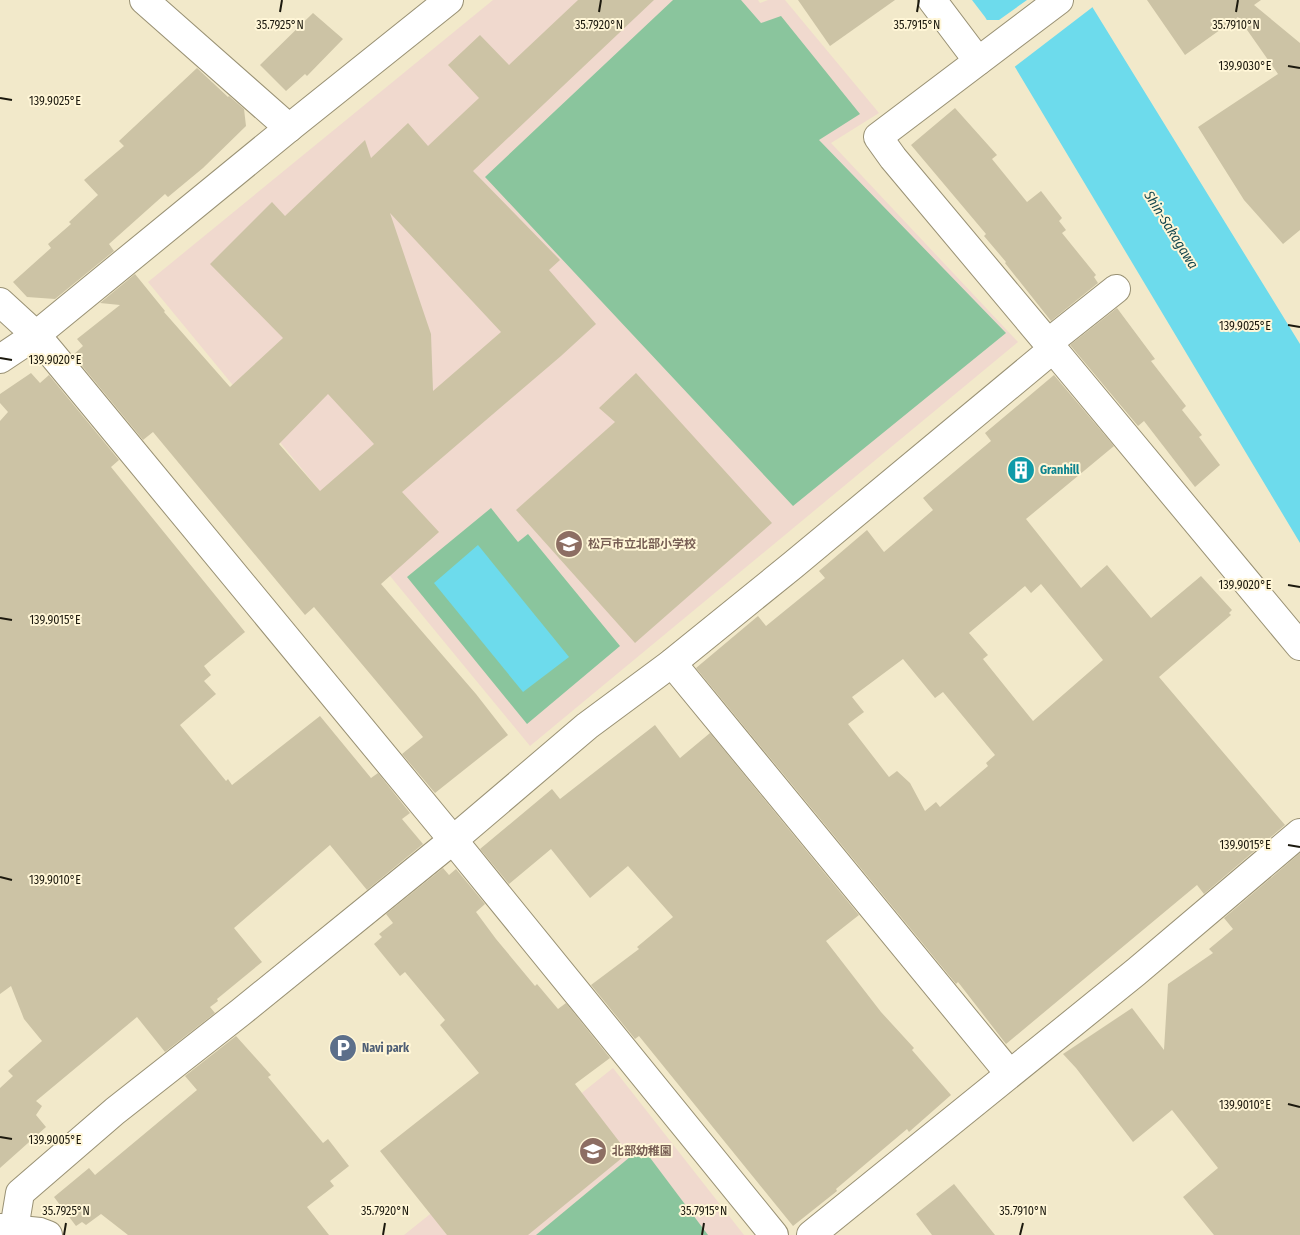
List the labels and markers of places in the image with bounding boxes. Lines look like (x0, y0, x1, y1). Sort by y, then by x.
building icon: Granhill (1006, 455, 1036, 485)
place label: Granhill (1040, 463, 1080, 477)
school or university icon: 松戸市立北部小学校 (554, 529, 584, 559)
place label: 松戸市立北部小学校 (588, 537, 696, 551)
parking icon: Navi park (328, 1033, 358, 1063)
place label: Navi park (362, 1041, 410, 1055)
school or university icon: 北部幼稚園 (578, 1136, 608, 1166)
place label: 北部幼稚園 (612, 1144, 672, 1158)

